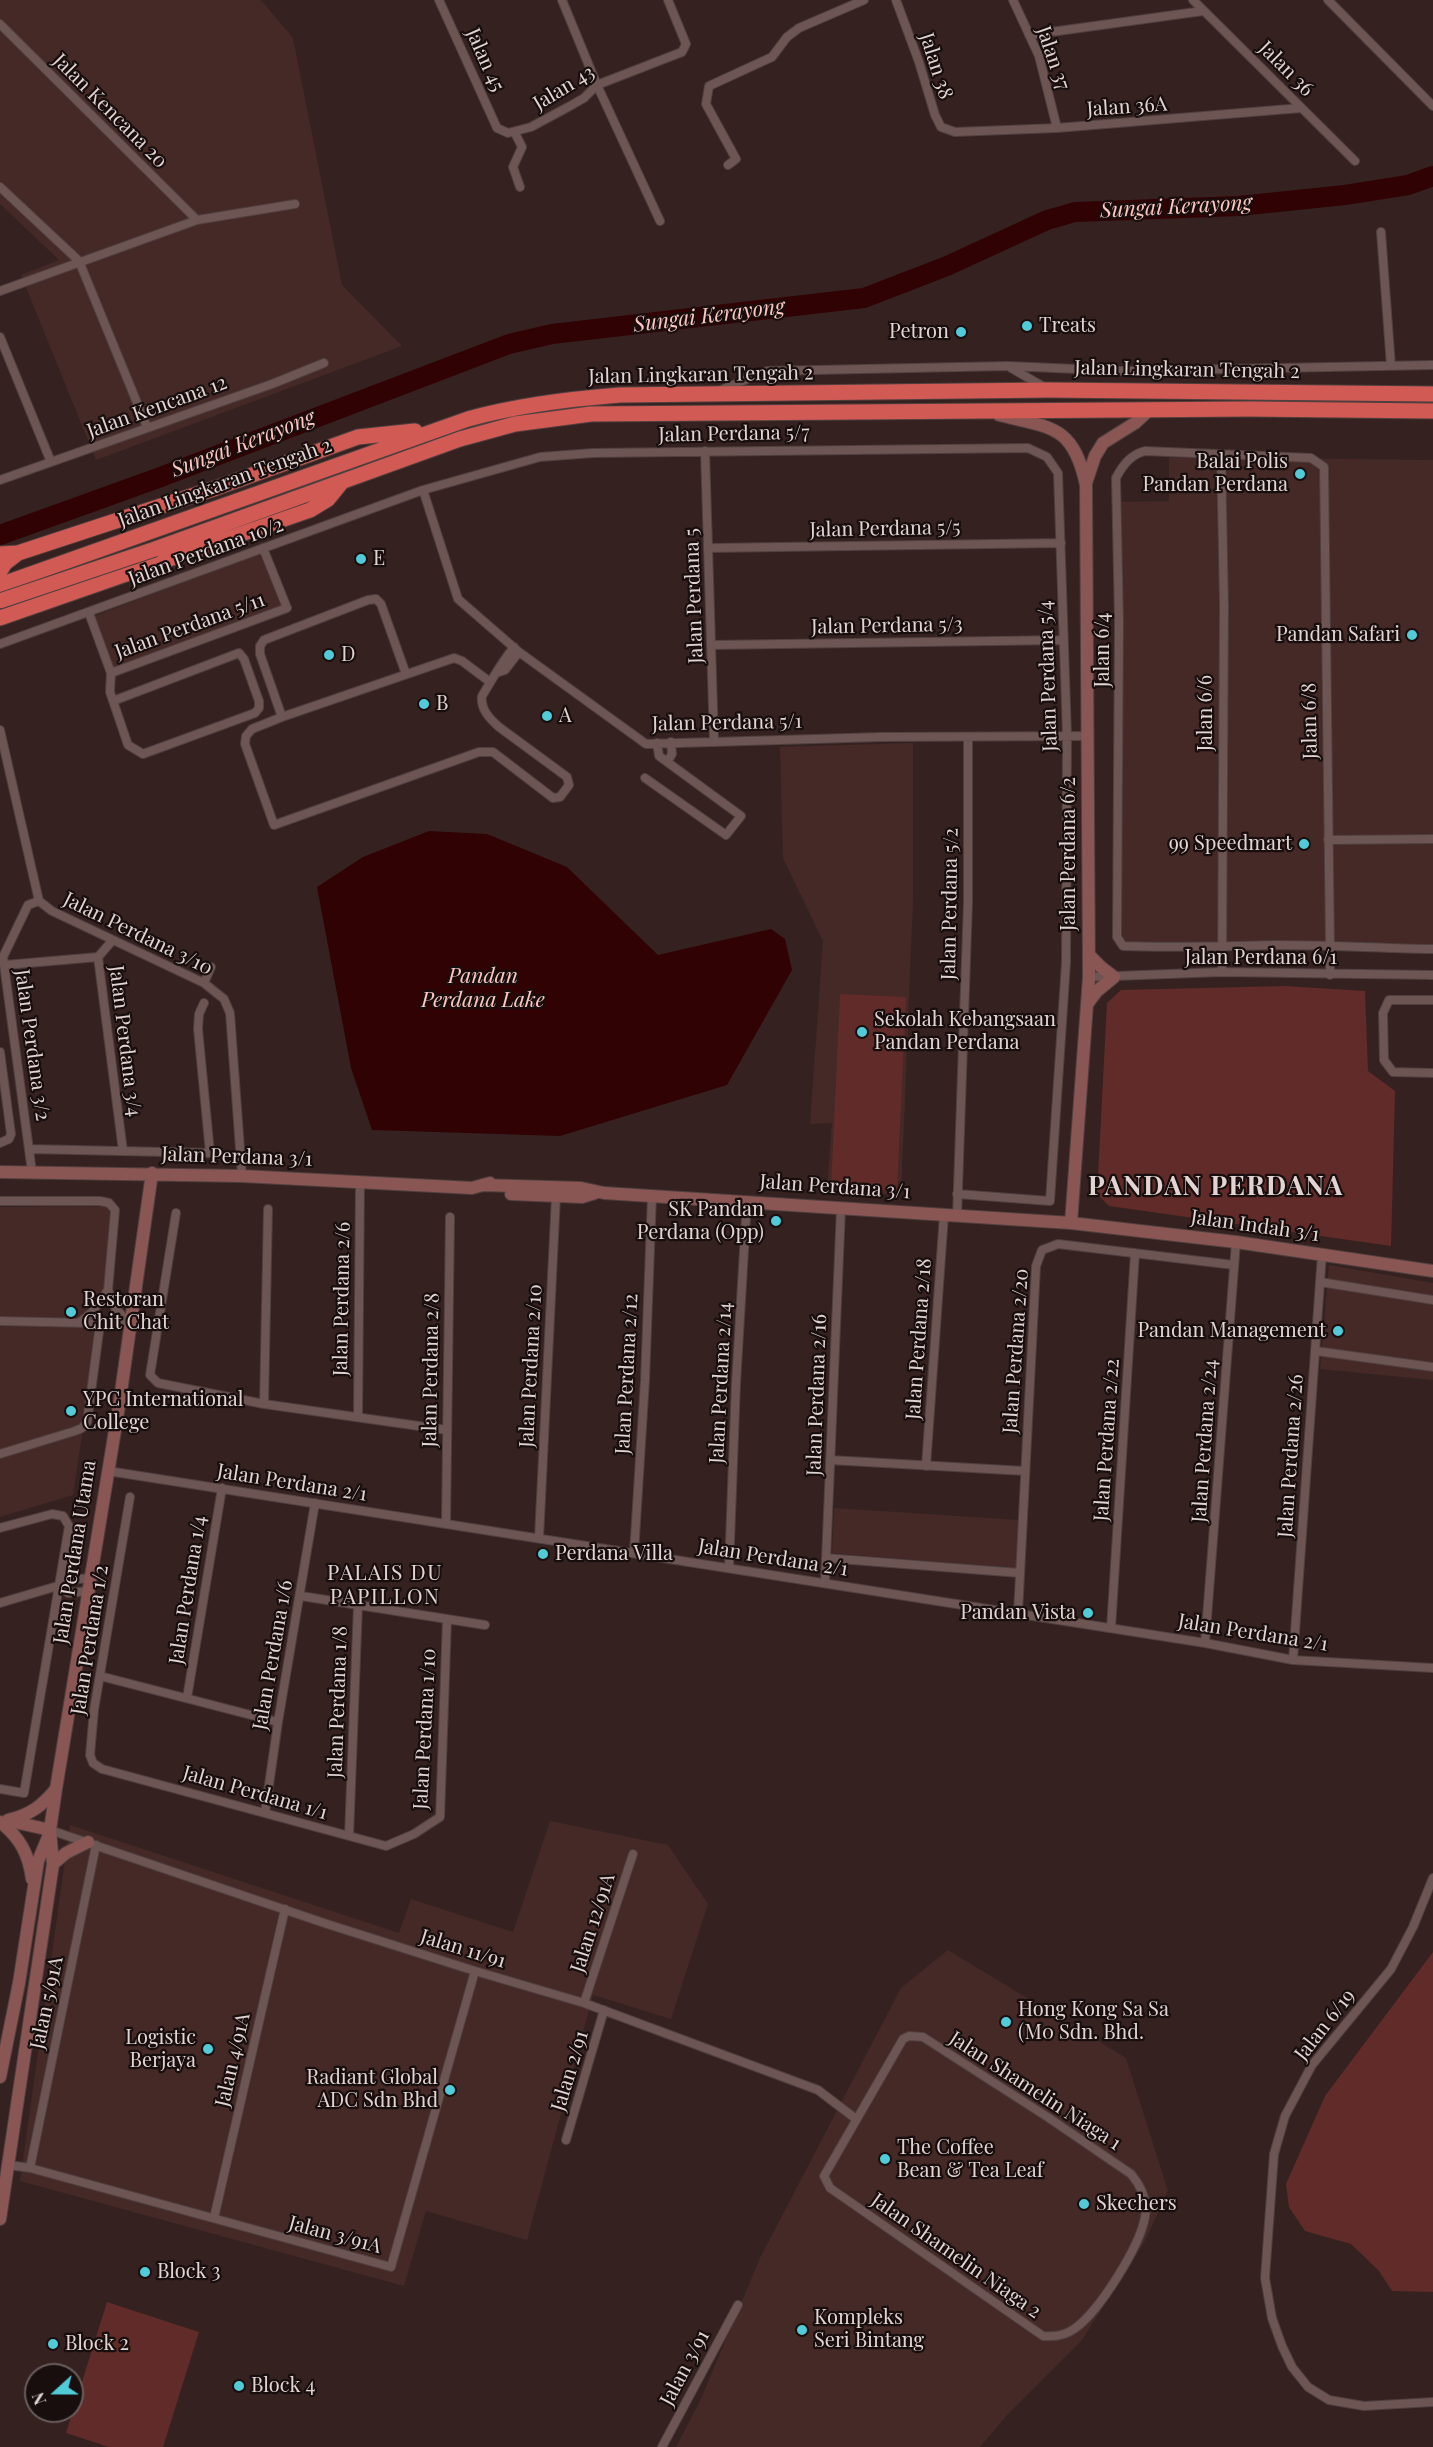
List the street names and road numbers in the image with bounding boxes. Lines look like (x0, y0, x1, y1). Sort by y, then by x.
street label: Jalan 37 (1031, 23, 1075, 93)
street label: Jalan 45 (460, 25, 510, 95)
street label: Jalan 38 (914, 30, 958, 102)
street label: Jalan 36 (1253, 36, 1319, 102)
street label: Jalan Kencana 20 (48, 49, 172, 173)
street label: Jalan 43 (529, 60, 599, 116)
street label: Jalan 36A (1086, 92, 1168, 122)
street label: Jalan Lingkaran Tengah 2 (1074, 356, 1300, 384)
street label: Jalan Lingkaran Tengah 2 (588, 361, 814, 389)
street label: Jalan Kencana 12 (84, 371, 230, 443)
street label: Jalan Perdana 5/7 (658, 421, 810, 447)
street label: Jalan Lingkaran Tengah 2 (115, 433, 335, 533)
street label: Jalan Perdana 10/2 (125, 513, 287, 591)
street label: Jalan Perdana 5/5 (809, 516, 961, 542)
street label: Jalan Perdana 5 (680, 528, 708, 664)
street label: Jalan Perdana 5/11 (112, 588, 268, 664)
street label: Jalan Perdana 5/4 (1033, 600, 1063, 752)
street label: Jalan Perdana 5/3 (811, 613, 963, 639)
street label: Jalan 6/4 (1091, 613, 1115, 687)
street label: Jalan 6/6 (1194, 675, 1218, 751)
street label: Jalan 6/8 (1297, 682, 1323, 760)
street label: Jalan Perdana 5/1 (652, 710, 802, 736)
street label: Jalan Perdana 6/2 (1057, 777, 1081, 931)
street label: Jalan Perdana 5/2 (937, 828, 963, 980)
street label: Jalan Perdana 3/10 (59, 887, 217, 981)
street label: Jalan Perdana 6/1 (1185, 946, 1337, 970)
street label: Jalan Perdana 3/4 (104, 964, 146, 1118)
street label: Jalan Perdana 3/2 (9, 968, 55, 1122)
street label: Jalan Perdana 3/1 (161, 1142, 313, 1172)
street label: Jalan Perdana 3/1 (759, 1170, 911, 1204)
street label: Jalan Indah 3/1 (1189, 1205, 1321, 1247)
street label: Jalan Perdana 2/6 (329, 1222, 355, 1376)
street label: Jalan Perdana 2/18 (901, 1257, 937, 1421)
street label: Jalan Perdana 2/20 (998, 1268, 1034, 1434)
street label: Jalan Perdana 2/10 (515, 1284, 547, 1448)
street label: Jalan Perdana 2/8 (418, 1292, 444, 1448)
street label: Jalan Perdana 2/12 (611, 1293, 643, 1455)
street label: Jalan Perdana 2/14 (705, 1302, 737, 1464)
street label: Jalan Perdana 2/16 (802, 1314, 832, 1476)
street label: Jalan Perdana 2/22 (1089, 1358, 1125, 1522)
street label: Jalan Perdana 2/24 (1187, 1359, 1223, 1523)
street label: Jalan Perdana 2/26 (1273, 1373, 1309, 1539)
street label: Jalan Perdana Utama (49, 1458, 101, 1646)
street label: Jalan Perdana 2/1 (215, 1459, 369, 1507)
street label: Jalan Perdana 1/4 (164, 1514, 212, 1666)
street label: Jalan Perdana 2/1 (696, 1534, 850, 1582)
street label: Jalan Perdana 1/2 (66, 1563, 114, 1717)
street label: Jalan Perdana 1/6 (248, 1578, 298, 1732)
street label: Jalan Perdana 2/1 (1176, 1609, 1330, 1657)
street label: Jalan Perdana 1/8 (323, 1625, 353, 1779)
street label: Jalan Perdana 1/10 (409, 1648, 441, 1810)
street label: Jalan Perdana 1/1 (180, 1761, 330, 1825)
street label: Jalan 12/91A (566, 1870, 620, 1976)
street label: Jalan 11/91 (417, 1925, 509, 1973)
street label: Jalan 5/91A (25, 1954, 69, 2052)
street label: Jalan 6/19 (1290, 1985, 1360, 2065)
street label: Jalan 4/91A (211, 2011, 255, 2109)
street label: Jalan Shamelin Niaga 1 (945, 2026, 1125, 2156)
street label: Jalan 2/91 (546, 2028, 594, 2114)
street label: Jalan Shamelin Niaga 2 (866, 2188, 1046, 2324)
street label: Jalan 3/91A (286, 2211, 384, 2259)
street label: Jalan 3/91 (655, 2326, 715, 2410)

